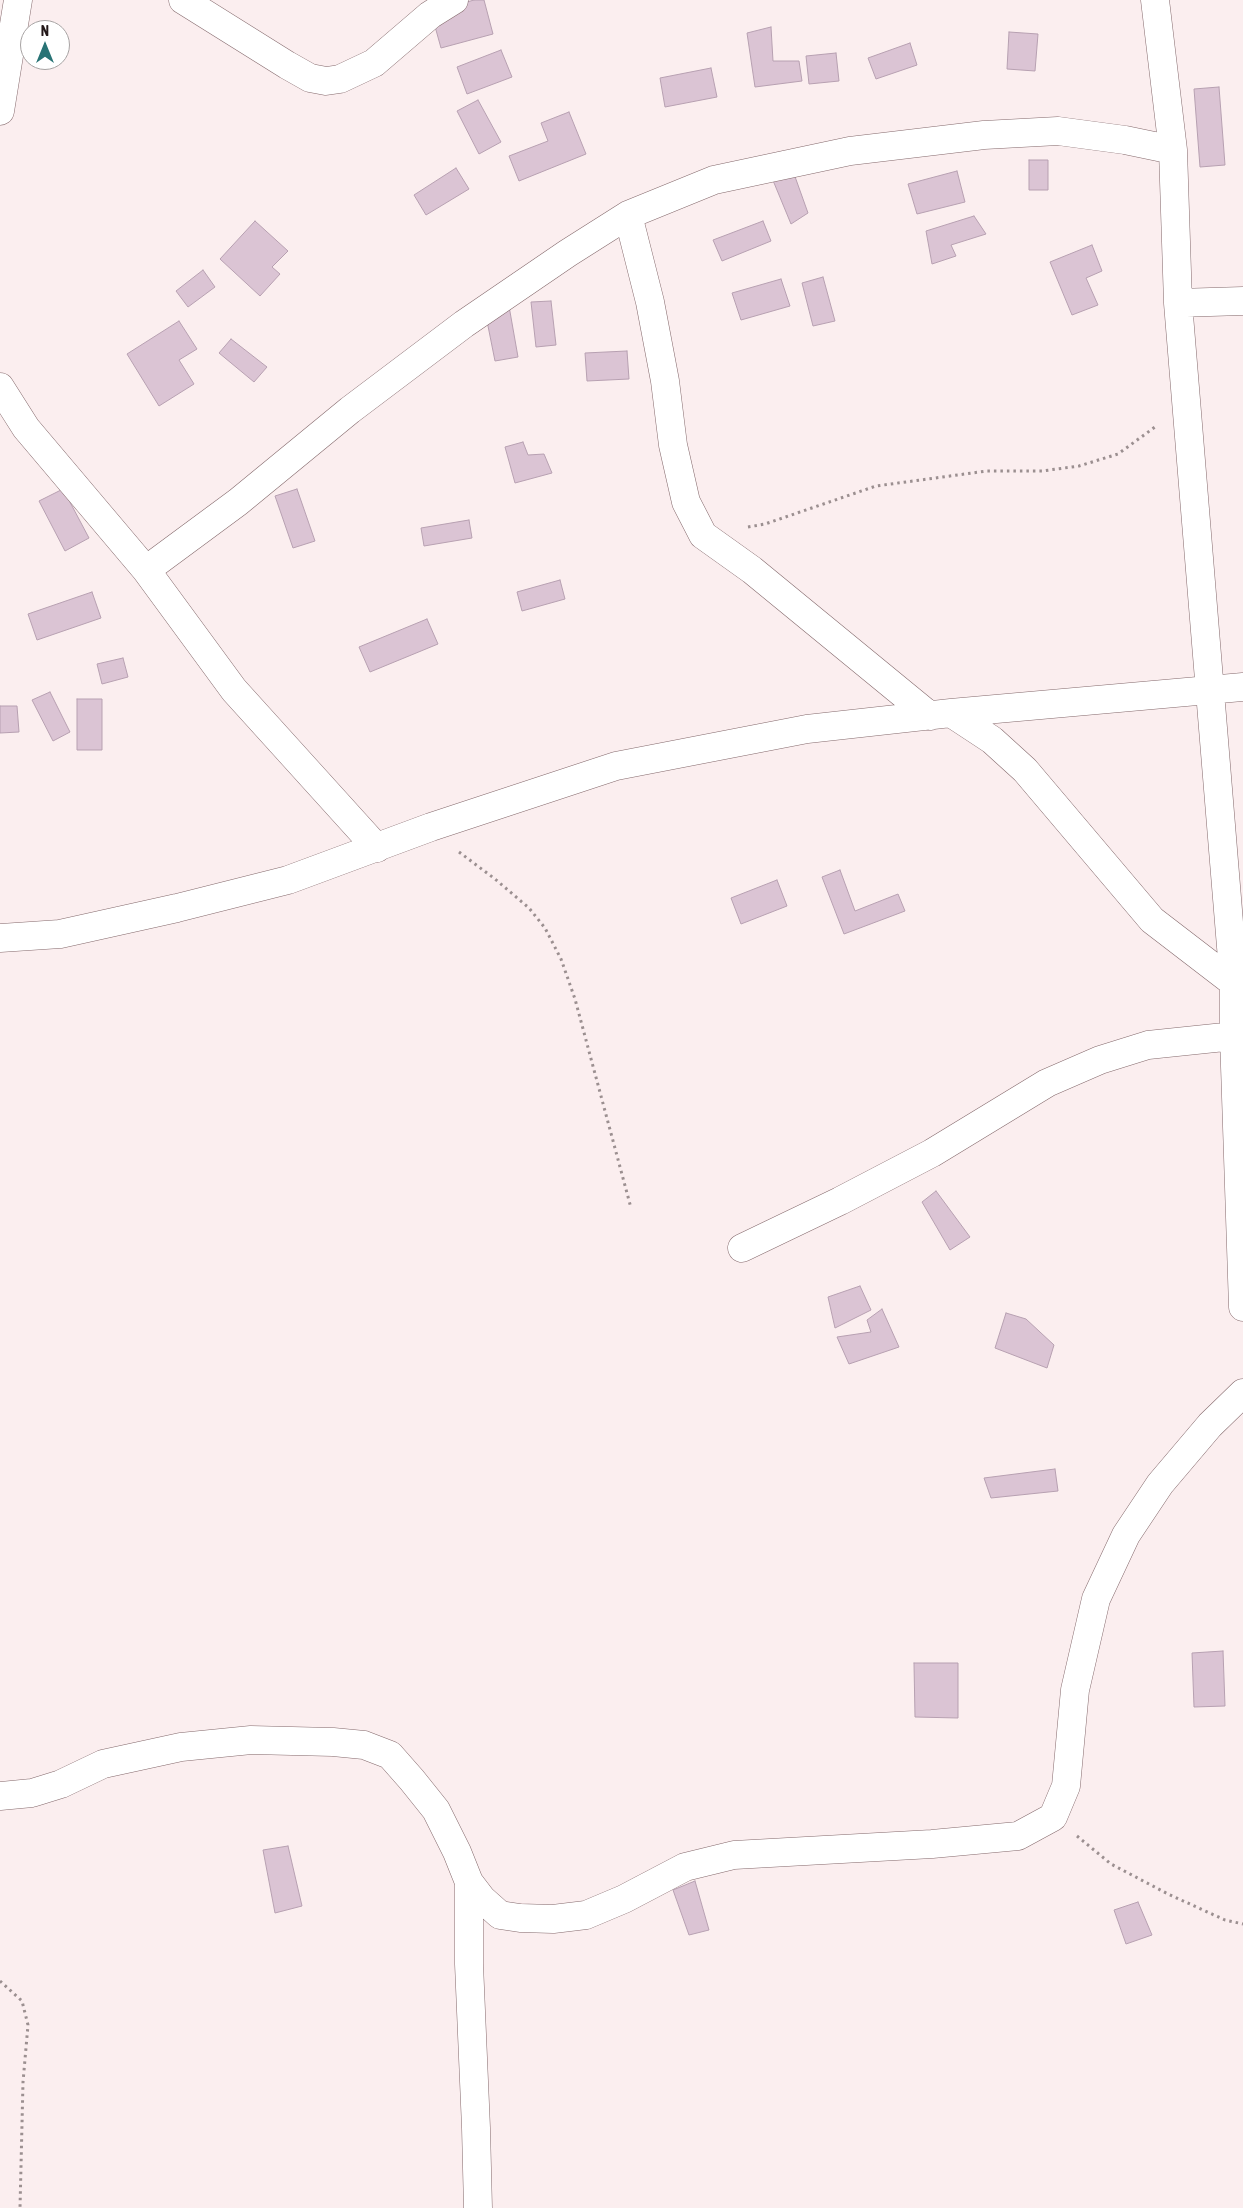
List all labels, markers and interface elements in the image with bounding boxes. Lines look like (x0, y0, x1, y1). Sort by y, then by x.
north arrow (20, 20, 70, 70)
text: N (41, 23, 49, 39)

